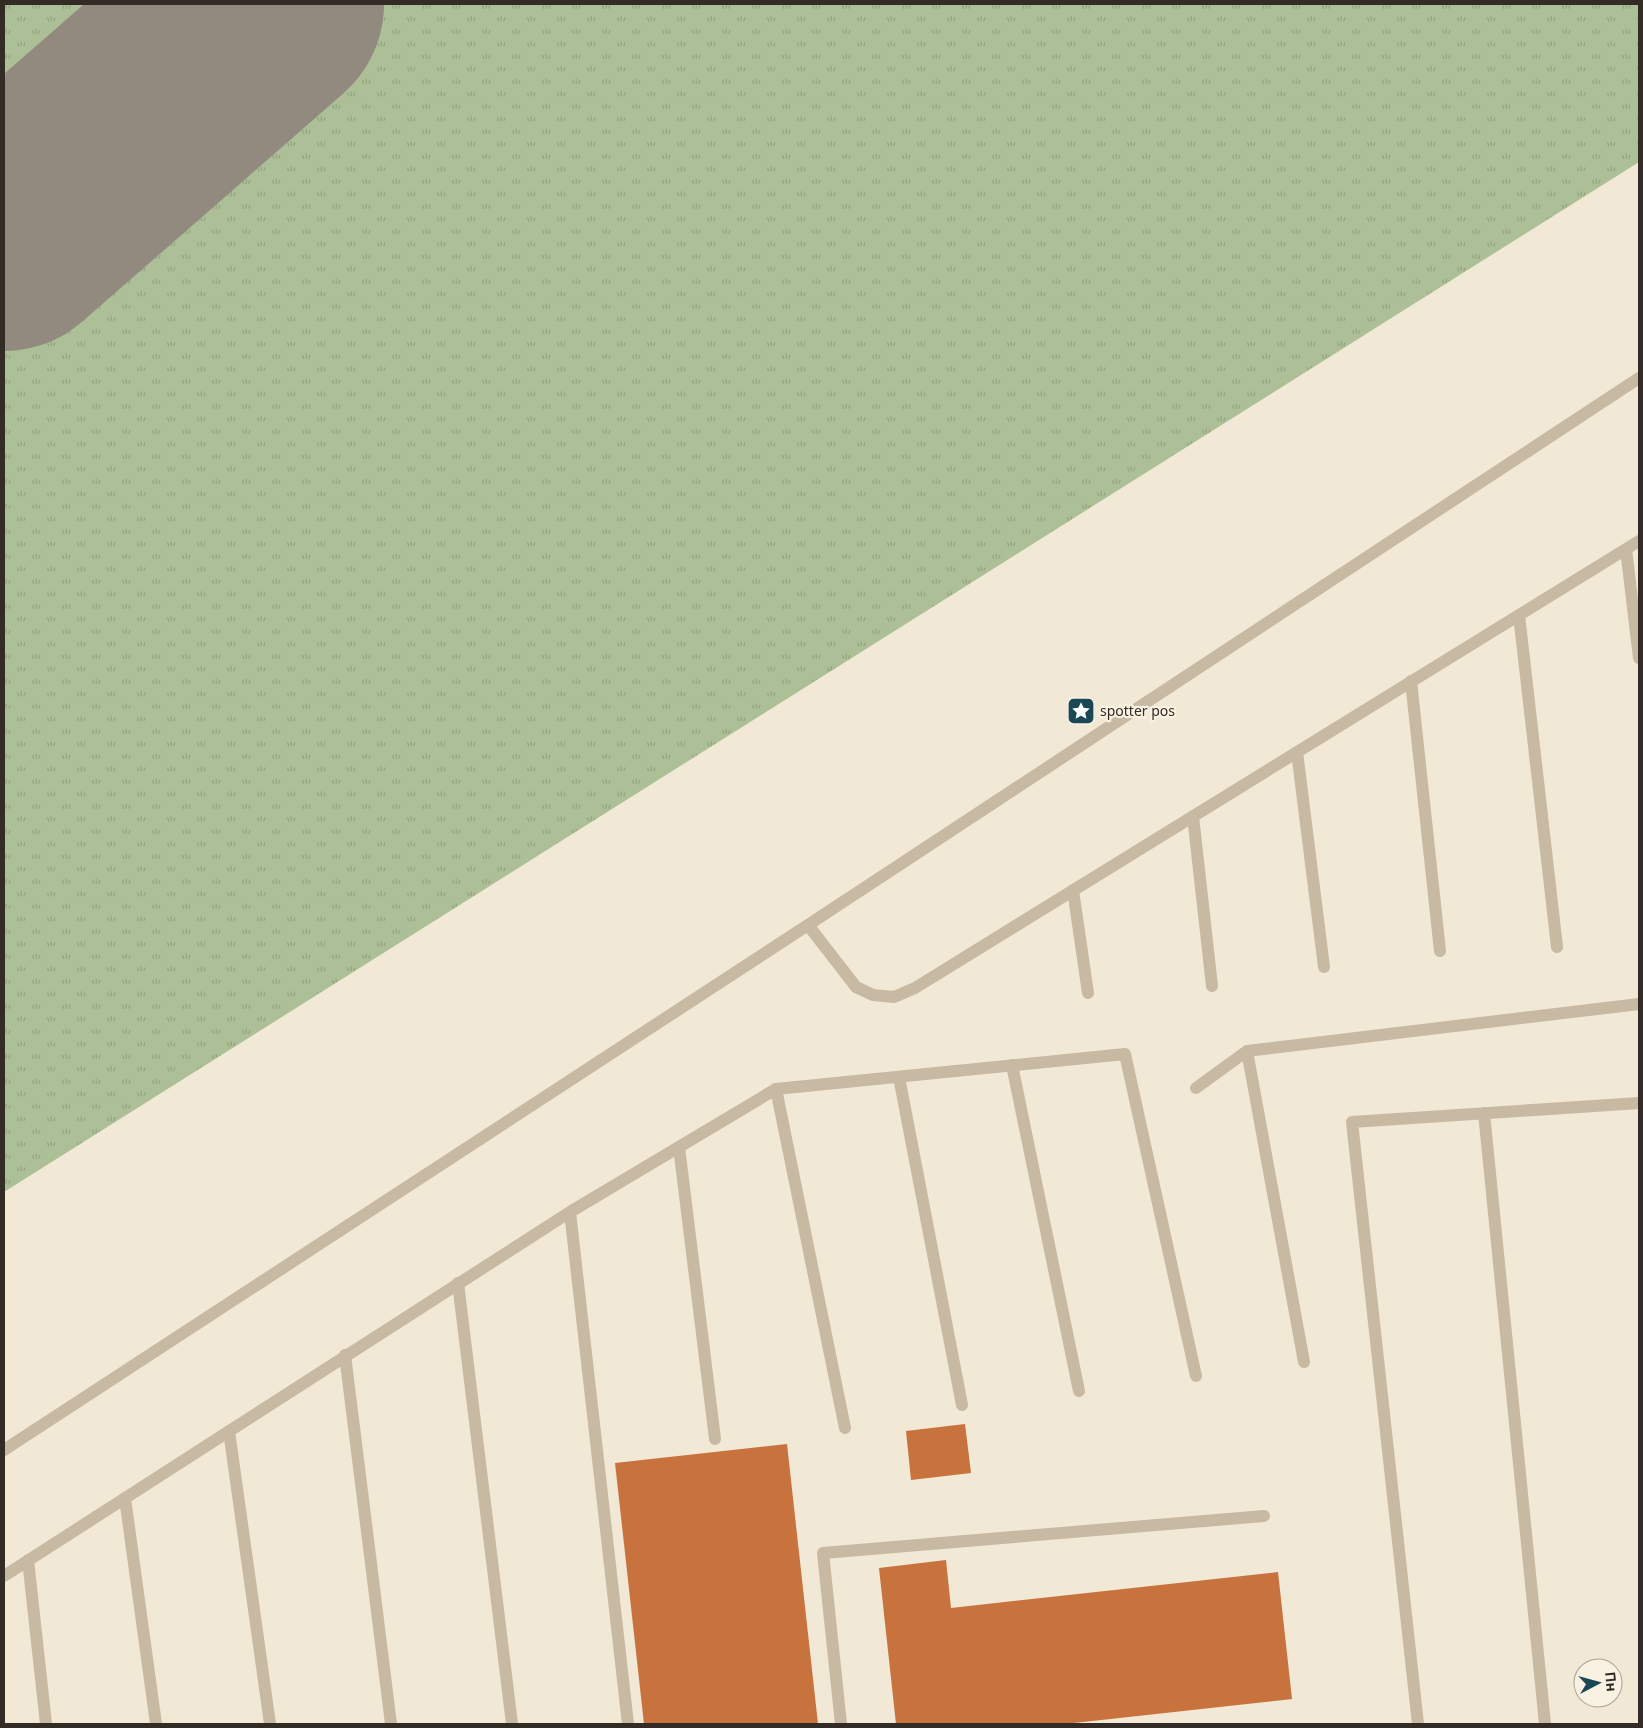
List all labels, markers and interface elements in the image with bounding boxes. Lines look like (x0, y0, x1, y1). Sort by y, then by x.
place icon: spotter pos (1066, 696, 1096, 726)
place label: spotter pos (1100, 701, 1175, 720)
north arrow (1573, 1658, 1623, 1708)
text: Пн (1601, 1671, 1622, 1692)

